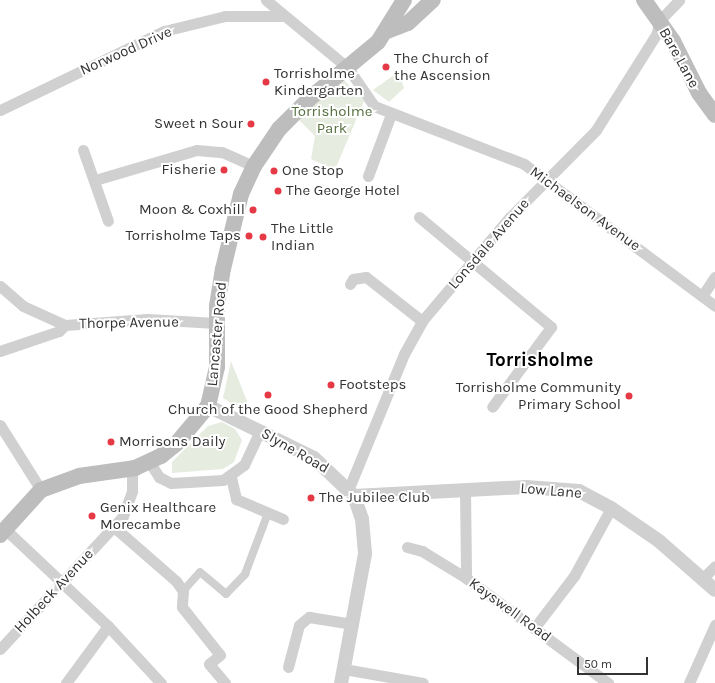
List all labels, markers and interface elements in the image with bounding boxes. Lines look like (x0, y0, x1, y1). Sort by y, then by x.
street label: Norwood Drive (77, 23, 175, 79)
street label: Bare Lane (655, 25, 703, 91)
place label: The Church of the Ascension (394, 49, 491, 84)
marker: The Church of the Ascension (381, 62, 391, 72)
place label: Torrisholme Kindergarten (274, 64, 363, 99)
marker: Torrisholme Kindergarten (261, 77, 271, 87)
park label: Torrisholme Park (292, 102, 372, 137)
place label: Sweet n Sour (154, 115, 243, 133)
marker: Sweet n Sour (246, 119, 256, 129)
place label: Fisherie (161, 161, 216, 179)
place label: One Stop (282, 162, 344, 180)
street label: Michaelson Avenue (526, 163, 644, 255)
marker: Fisherie (219, 165, 229, 175)
marker: One Stop (269, 166, 279, 176)
place label: The George Hotel (286, 182, 400, 200)
marker: The George Hotel (273, 186, 283, 196)
street label: Lonsdale Avenue (445, 195, 533, 293)
place label: Moon & Coxhill (139, 201, 245, 219)
marker: Moon & Coxhill (248, 205, 258, 215)
place label: The Little Indian (271, 219, 333, 254)
place label: Torrisholme Taps (125, 227, 241, 245)
marker: Torrisholme Taps (244, 231, 254, 241)
marker: The Little Indian (258, 232, 268, 242)
street label: Lancaster Road (203, 281, 231, 387)
street label: Thorpe Avenue (79, 313, 179, 333)
district label: Torrisholme (487, 350, 593, 372)
place label: Footsteps (339, 376, 406, 394)
place label: Torrisholme Community Primary School (456, 378, 621, 413)
marker: Footsteps (326, 380, 336, 390)
marker: Church of the Good Shepherd (263, 390, 273, 400)
marker: Torrisholme Community Primary School (624, 391, 634, 401)
place label: Church of the Good Shepherd (168, 401, 368, 419)
street label: Slyne Road (258, 424, 332, 478)
place label: Morrisons Daily (119, 433, 226, 451)
marker: Morrisons Daily (106, 437, 116, 447)
street label: Low Lane (520, 479, 582, 503)
place label: The Jubilee Club (319, 489, 430, 507)
marker: The Jubilee Club (306, 493, 316, 503)
place label: Genix Healthcare Morecambe (100, 498, 216, 533)
marker: Genix Healthcare Morecambe (87, 511, 97, 521)
street label: Holbeck Avenue (11, 545, 97, 637)
street label: Kayswell Road (465, 574, 555, 646)
scale bar (579, 649, 650, 675)
text: 50 m (584, 657, 612, 671)

